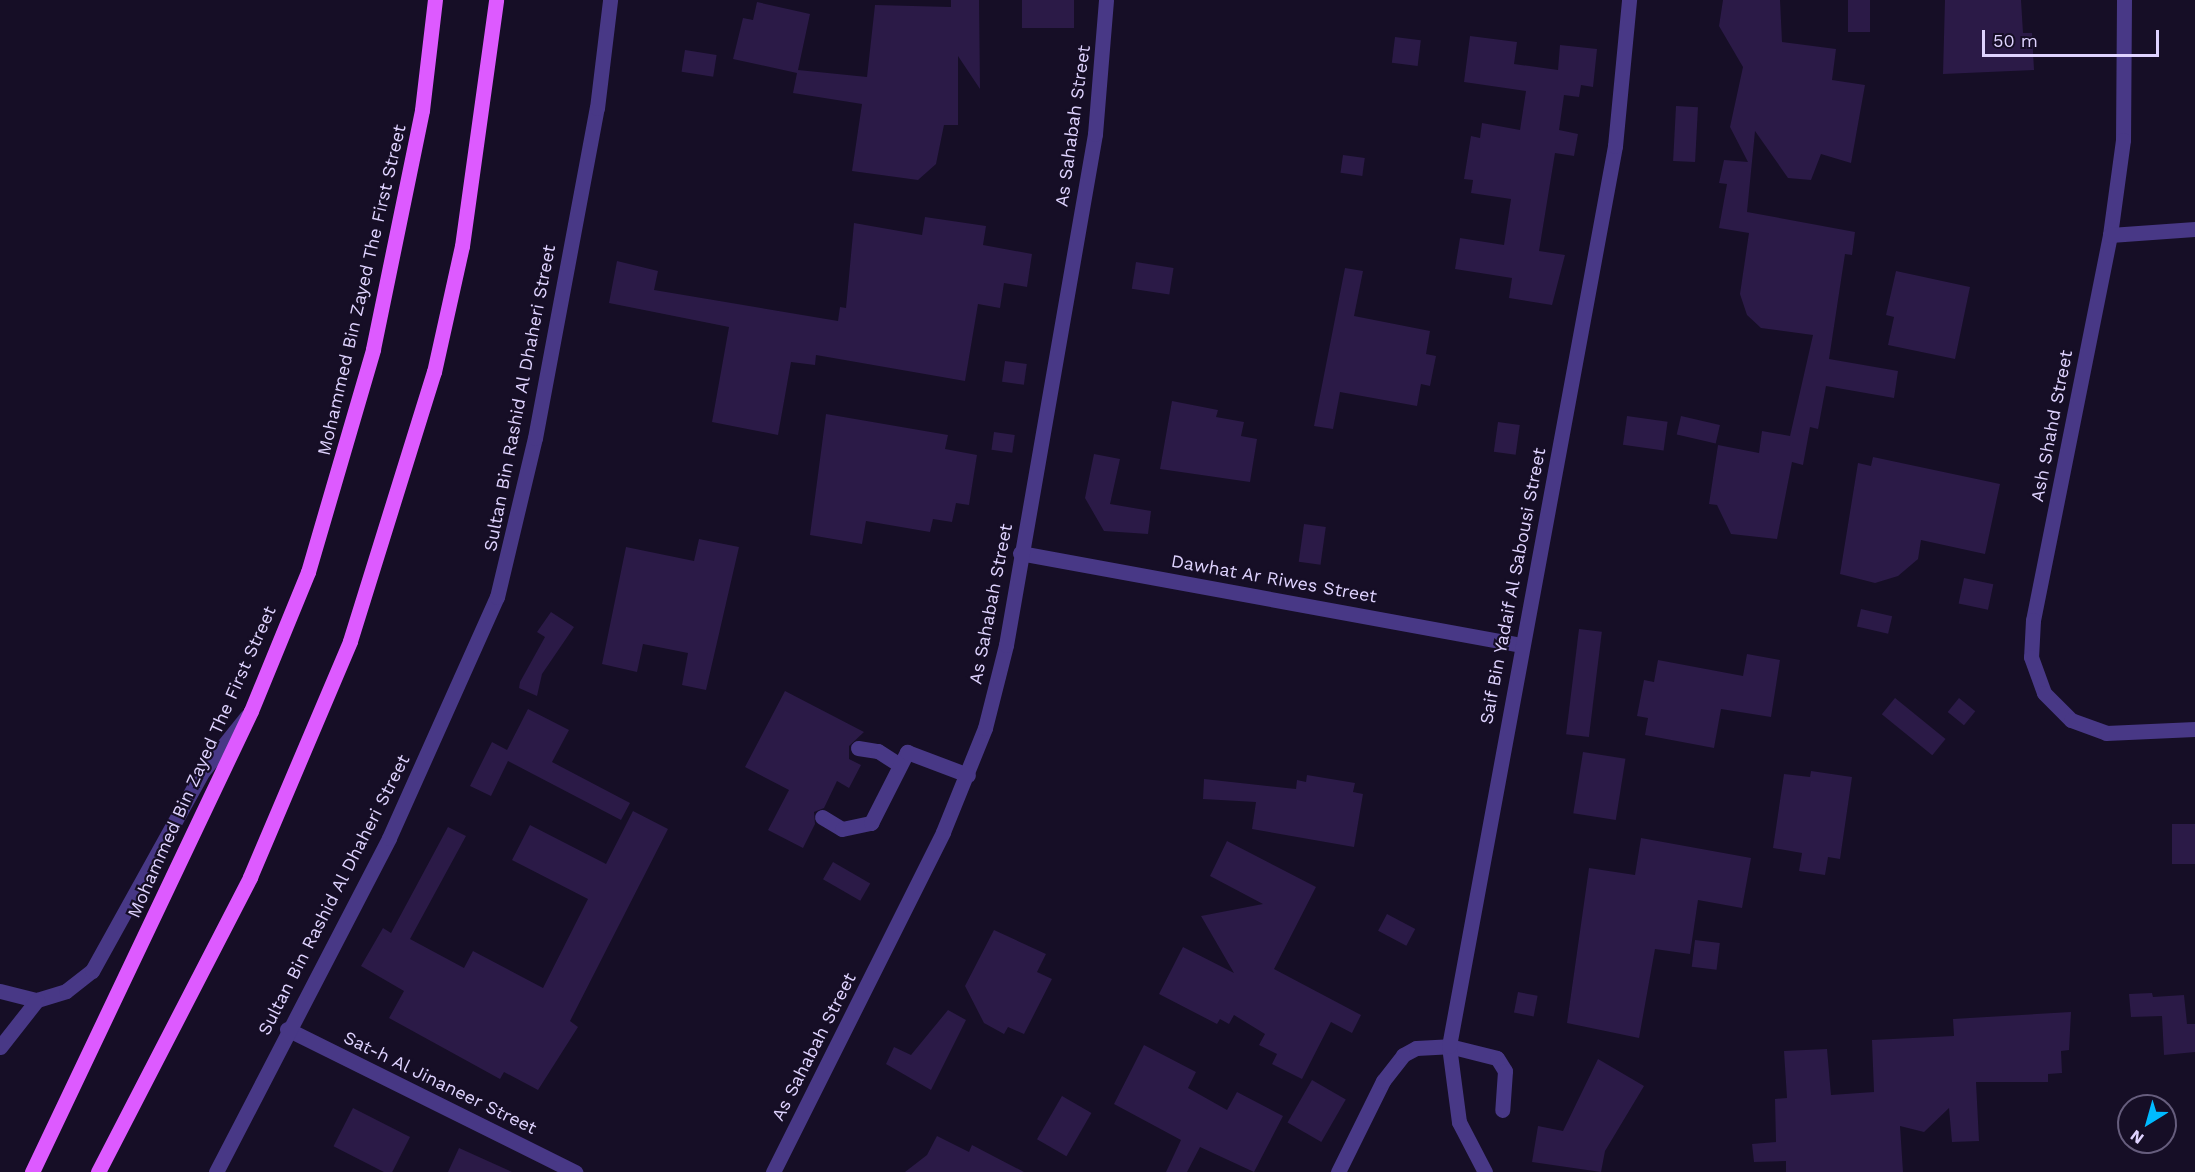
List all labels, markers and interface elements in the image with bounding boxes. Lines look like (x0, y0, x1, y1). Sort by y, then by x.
scale bar (1985, 18, 2162, 56)
text: 50 m (1993, 30, 2038, 51)
street label: As Sahabah Street (1051, 44, 1095, 208)
street label: Mohammed Bin Zayed The First Street (313, 122, 411, 458)
street label: Sultan Bin Rashid Al Dhaheri Street (480, 242, 560, 554)
street label: Ash Shahd Street (2027, 348, 2077, 504)
street label: Saif Bin Yadaif Al Sabousi Street (1475, 444, 1551, 728)
street label: As Sahabah Street (965, 522, 1017, 686)
street label: Dawhat Ar Riwes Street (1169, 550, 1379, 608)
street label: Mohammed Bin Zayed The First Street (123, 602, 281, 922)
street label: Sultan Bin Rashid Al Dhaheri Street (253, 751, 415, 1039)
street label: As Sahabah Street (767, 969, 861, 1125)
street label: Sat-h Al Jinaneer Street (339, 1026, 541, 1140)
north arrow (2117, 1094, 2177, 1154)
text: N (2127, 1126, 2148, 1148)

